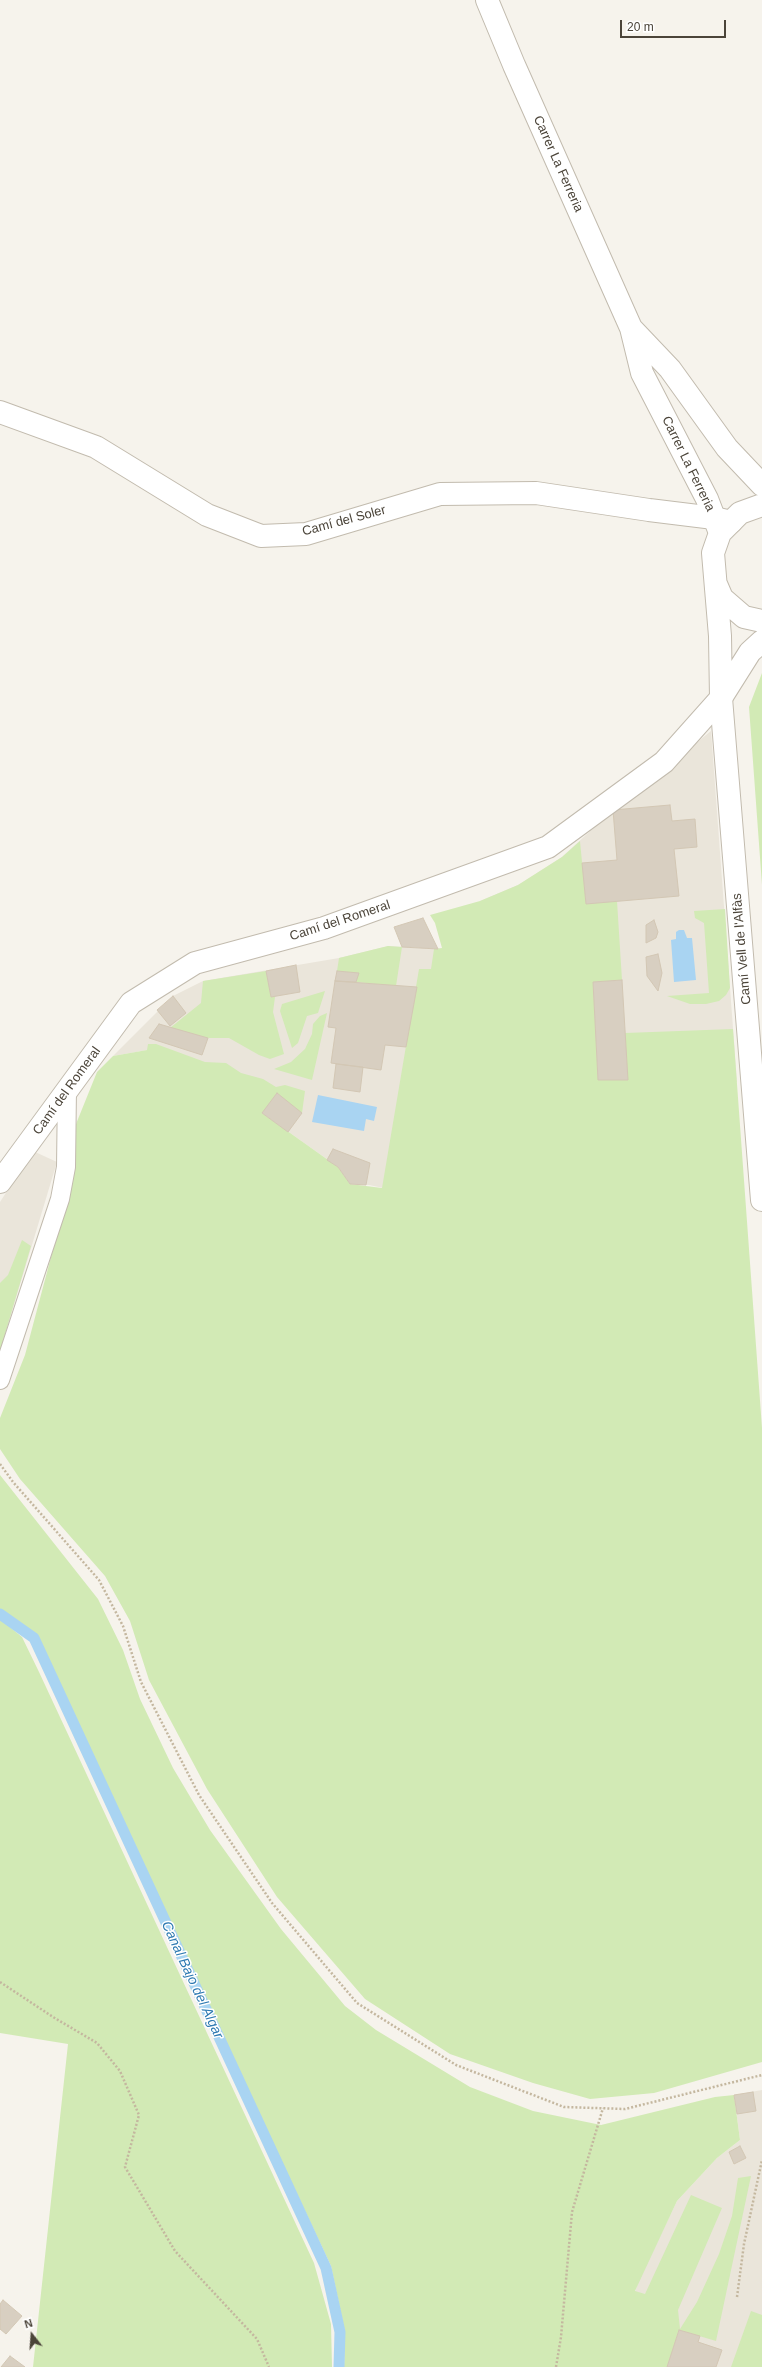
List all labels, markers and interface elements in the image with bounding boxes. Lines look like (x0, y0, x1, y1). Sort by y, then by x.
scale bar (622, 12, 728, 38)
text: 20 m (627, 20, 654, 34)
street label: Carrer La Ferreria (530, 113, 586, 215)
street label: Carrer La Ferreria (658, 414, 718, 514)
street label: Camí del Soler (300, 502, 388, 540)
street label: Camí Vell de l'Alfàs (729, 893, 755, 1005)
street label: Camí del Romeral (288, 897, 392, 945)
street label: Camí del Romeral (30, 1044, 104, 1138)
water label: Canal Bajo del Algar (157, 1919, 227, 2041)
north arrow (12, 2315, 52, 2355)
text: N (23, 2317, 34, 2330)

